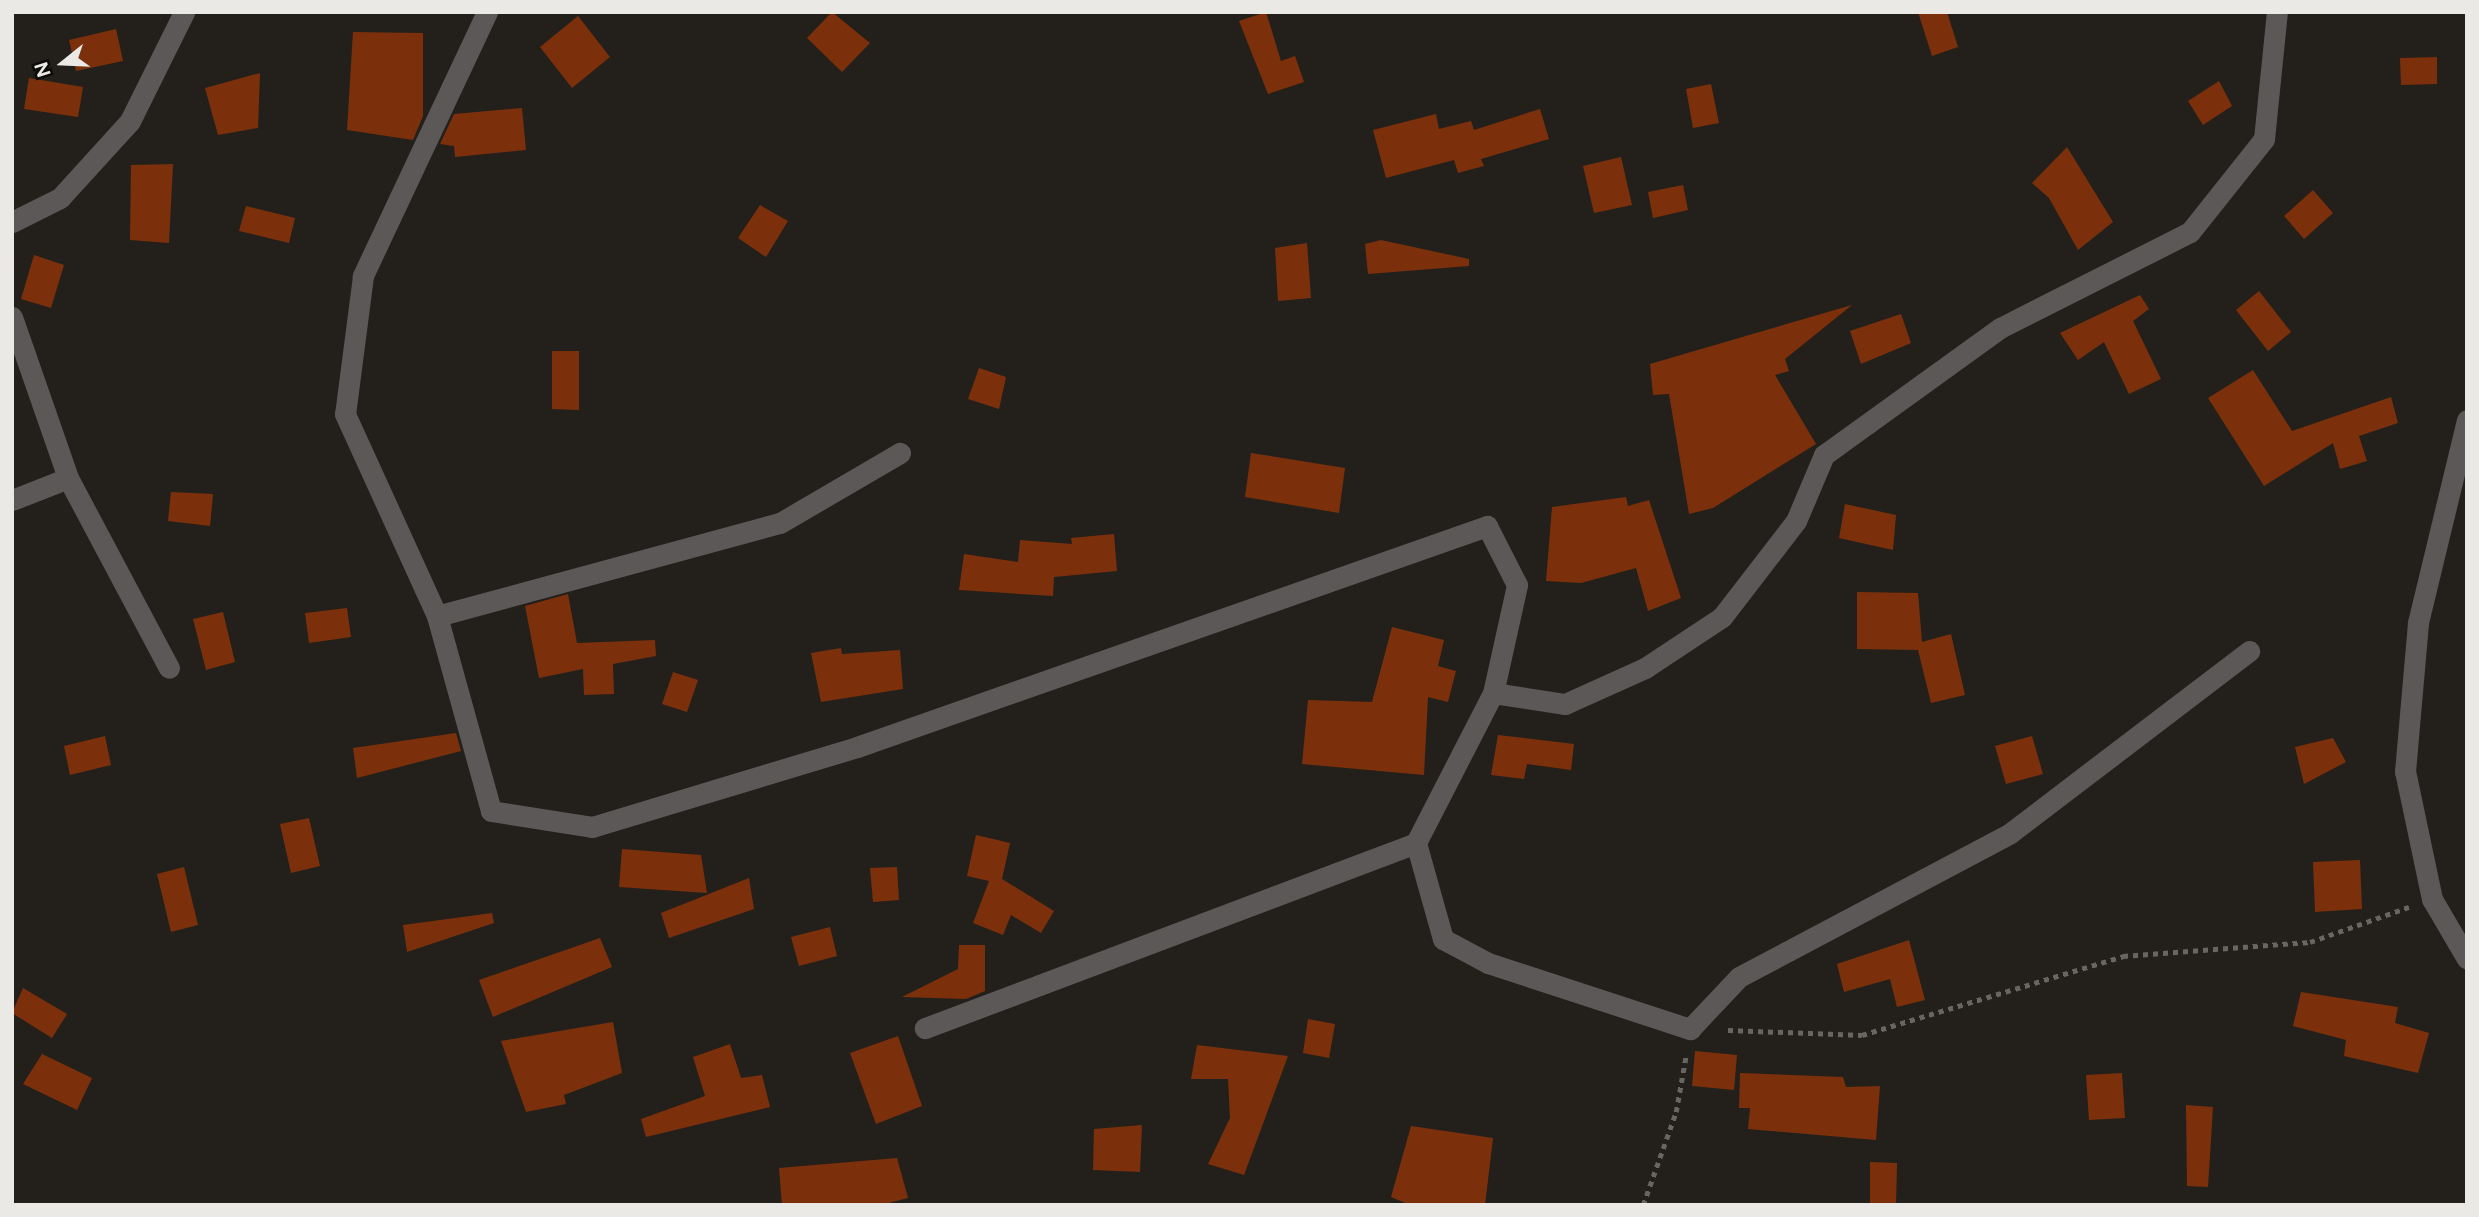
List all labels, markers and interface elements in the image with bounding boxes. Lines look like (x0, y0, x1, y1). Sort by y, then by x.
north arrow (28, 28, 98, 98)
text: N (29, 59, 56, 80)

